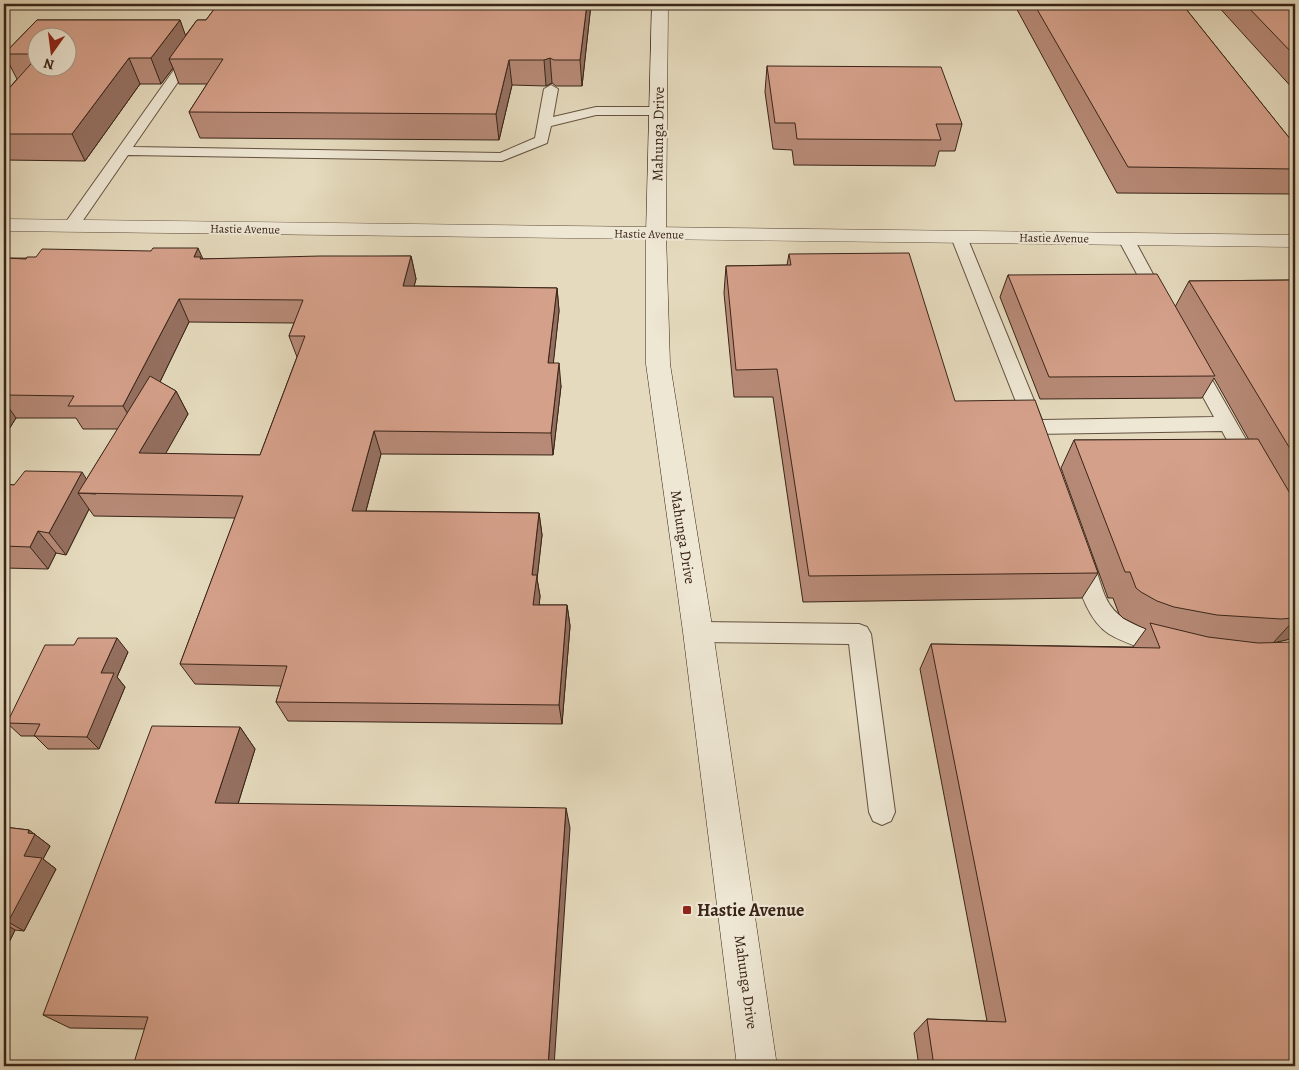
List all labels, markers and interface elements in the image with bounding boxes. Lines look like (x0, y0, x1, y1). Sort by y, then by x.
north arrow (28, 28, 78, 78)
text: N (42, 54, 56, 75)
street label: Mahunga Drive (647, 86, 669, 182)
street label: Hastie Avenue (210, 220, 280, 238)
street label: Hastie Avenue (614, 225, 684, 243)
street label: Hastie Avenue (1019, 229, 1089, 247)
street label: Mahunga Drive (666, 489, 700, 586)
place label: Hastie Avenue (697, 898, 804, 922)
marker: Hastie Avenue (681, 904, 693, 916)
street label: Mahunga Drive (729, 934, 763, 1031)

